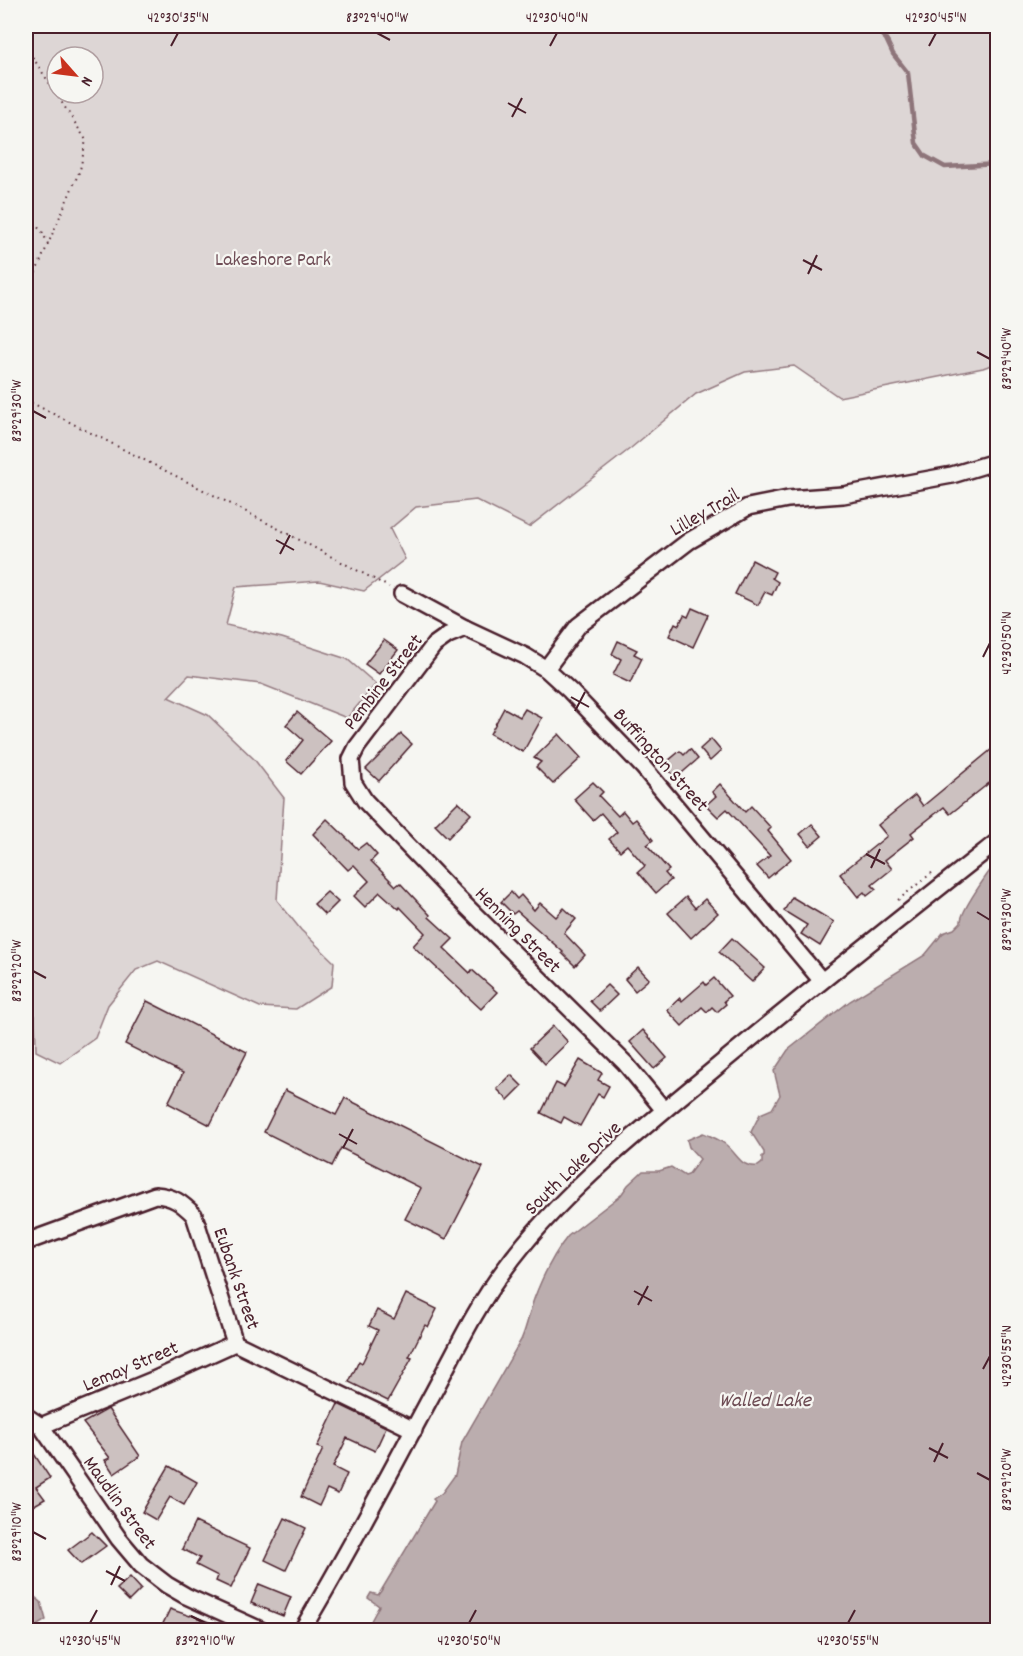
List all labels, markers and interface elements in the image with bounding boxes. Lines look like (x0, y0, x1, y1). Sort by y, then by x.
text: 42°30'35"N (147, 8, 209, 30)
text: 83°29'40"W (346, 8, 408, 30)
text: 42°30'40"N (526, 8, 588, 30)
text: 42°30'45"N (905, 8, 967, 30)
north arrow (45, 45, 105, 105)
text: N (74, 72, 98, 90)
park label: Lakeshore Park (215, 247, 331, 275)
text: 83°29'40"W (997, 328, 1019, 390)
text: 83°29'30"W (7, 379, 29, 442)
street label: Lilley Trail (666, 482, 746, 545)
text: 42°30'50"N (997, 611, 1019, 675)
street label: Pembine Street (338, 629, 431, 737)
street label: Buffington Street (605, 703, 714, 819)
street label: Henning Street (467, 881, 567, 981)
text: 83°29'30"W (997, 888, 1019, 951)
text: 83°29'20"W (7, 939, 29, 1002)
street label: South Lake Drive (519, 1115, 629, 1223)
street label: Eubank Street (205, 1224, 266, 1334)
text: 42°30'55"N (997, 1325, 1019, 1387)
street label: Lemay Street (79, 1335, 183, 1400)
water label: Walled Lake (719, 1387, 813, 1417)
text: 83°29'20"W (997, 1448, 1019, 1511)
street label: Maudlin Street (75, 1451, 162, 1556)
text: 83°29'10"W (7, 1502, 29, 1562)
text: 42°30'45"N (59, 1631, 121, 1653)
text: 83°29'10"W (175, 1631, 235, 1653)
text: 42°30'50"N (437, 1631, 501, 1653)
text: 42°30'55"N (817, 1631, 879, 1653)

